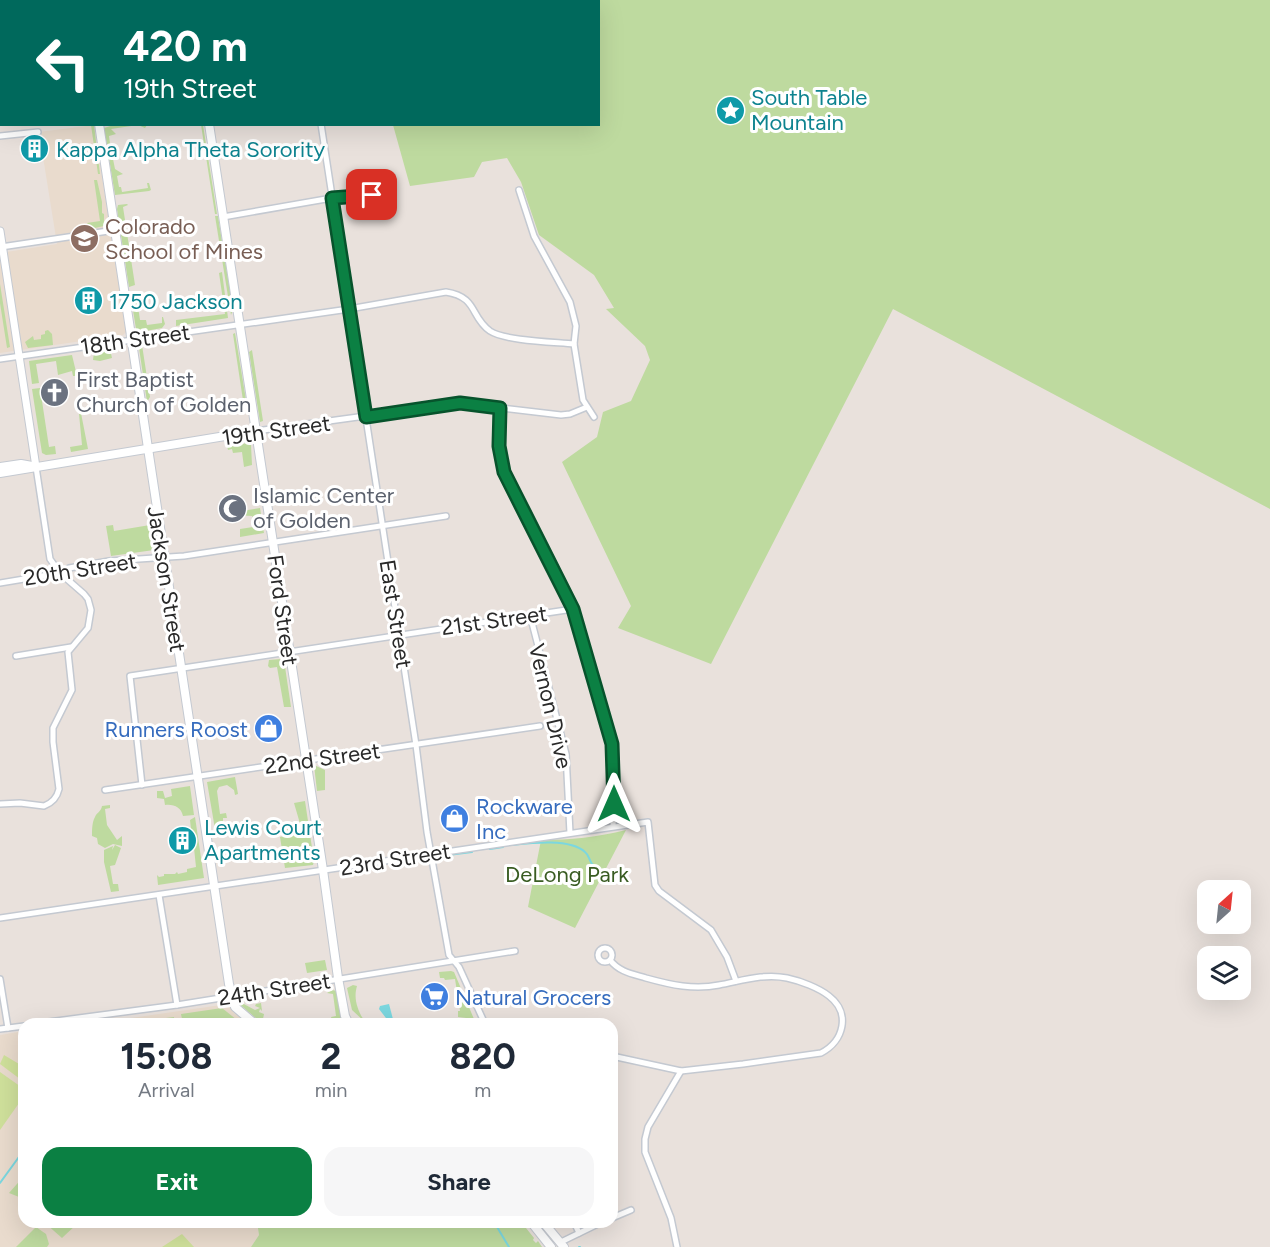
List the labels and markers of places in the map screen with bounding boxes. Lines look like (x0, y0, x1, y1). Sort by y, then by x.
place label: South Table Mountain (751, 84, 867, 136)
place icon: South Table Mountain (714, 94, 746, 126)
building icon: Kappa Alpha Theta Sorority (19, 133, 51, 165)
place label: Kappa Alpha Theta Sorority (56, 136, 325, 163)
pin (346, 169, 397, 220)
place label: Colorado School of Mines (105, 213, 263, 265)
school or university icon: Colorado School of Mines (68, 223, 100, 255)
building icon: 1750 Jackson (72, 285, 104, 317)
place label: 1750 Jackson (109, 288, 243, 315)
place label: First Baptist Church of Golden (76, 366, 251, 418)
church icon: First Baptist Church of Golden (39, 376, 71, 408)
place label: Islamic Center of Golden (253, 482, 395, 534)
mosque icon: Islamic Center of Golden (216, 492, 248, 524)
shop icon: Runners Roost (253, 713, 285, 745)
place label: Runners Roost (104, 716, 248, 743)
place label: Rockware Inc (476, 793, 573, 845)
shop icon: Rockware Inc (439, 803, 471, 835)
place label: Lewis Court Apartments (204, 814, 322, 866)
building icon: Lewis Court Apartments (167, 824, 199, 856)
supermarket icon: Natural Grocers (418, 981, 450, 1013)
place label: Natural Grocers (455, 984, 611, 1011)

